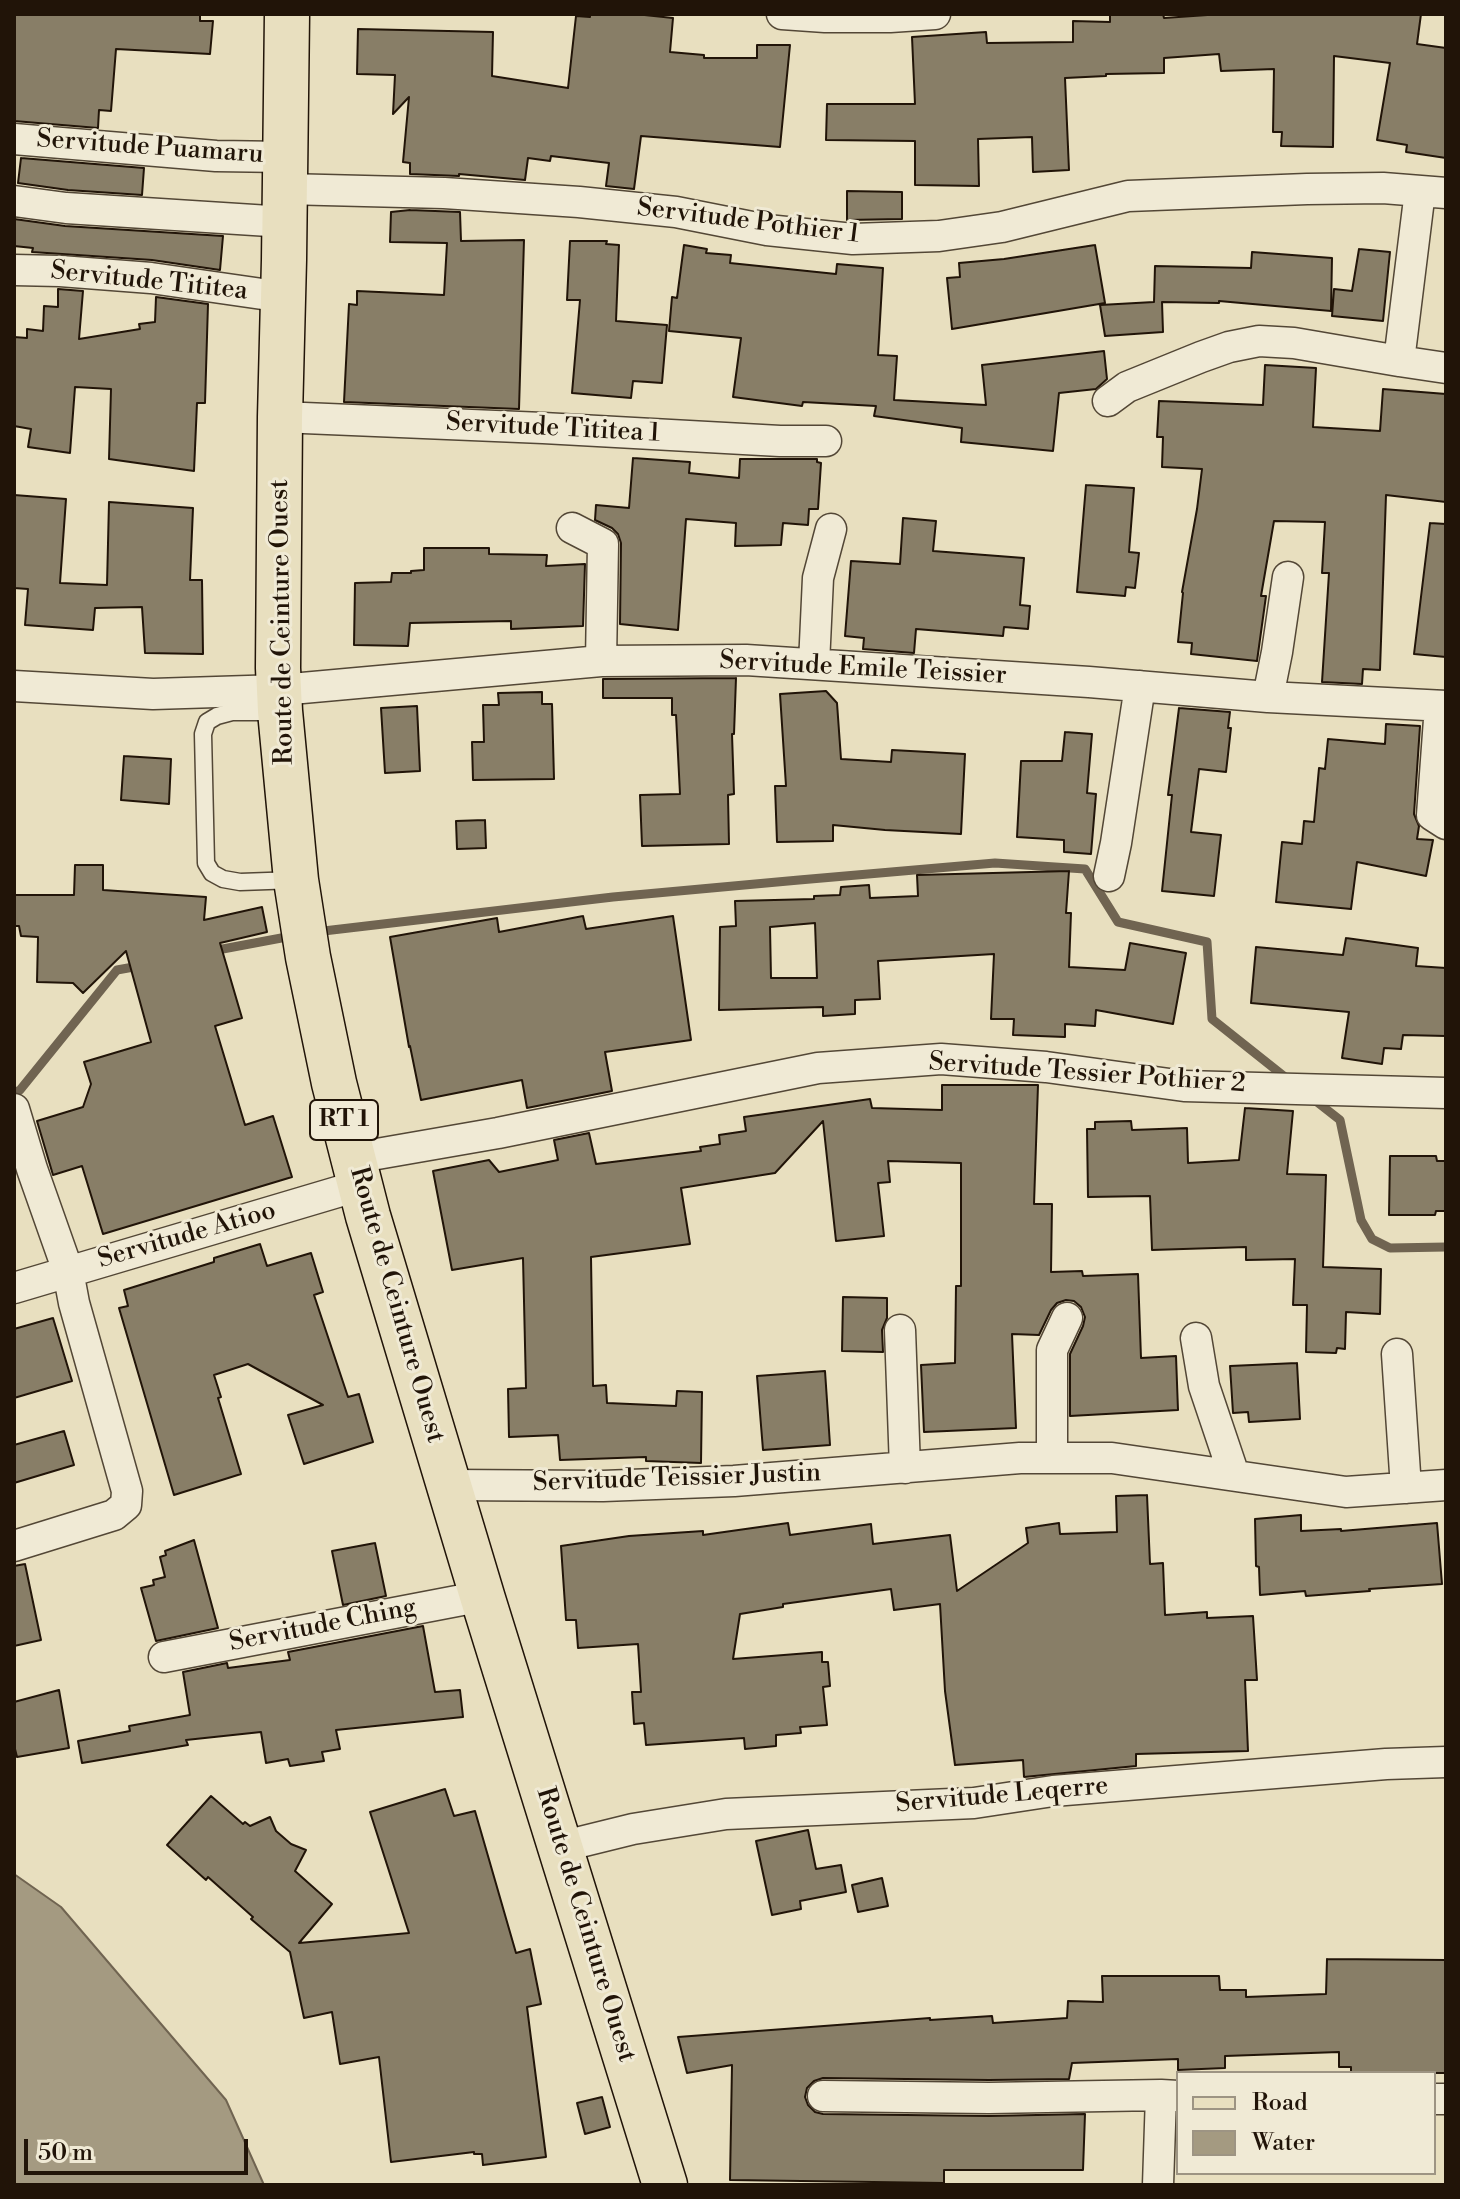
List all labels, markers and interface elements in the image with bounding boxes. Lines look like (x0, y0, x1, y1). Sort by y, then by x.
street label: Servitude Puamaru (35, 125, 265, 171)
street label: Servitude Pothier 1 (635, 193, 861, 251)
street label: Servitude Tititea (49, 256, 249, 308)
street label: Servitude Tititea 1 (445, 408, 661, 450)
street label: Route de Ceinture Ouest (265, 479, 301, 765)
street label: Servitude Emile Teissier (719, 646, 1007, 692)
street label: Servitude Tessier Pothier 2 (928, 1047, 1246, 1101)
road number: RT 1 (310, 1100, 378, 1140)
street label: Route de Ceinture Ouest (342, 1163, 450, 1447)
street label: Servitude Atioo (94, 1196, 280, 1276)
street label: Servitude Teissier Justin (532, 1458, 822, 1500)
street label: Servitude Ching (227, 1593, 419, 1659)
street label: Servitude Leqerre (894, 1771, 1110, 1821)
street label: Route de Ceinture Ouest (528, 1784, 642, 2066)
legend (1176, 2071, 1436, 2175)
text: Road (1252, 2088, 1308, 2118)
scale bar (28, 2123, 252, 2173)
text: Water (1252, 2128, 1315, 2158)
text: 50 m (38, 2138, 93, 2168)

